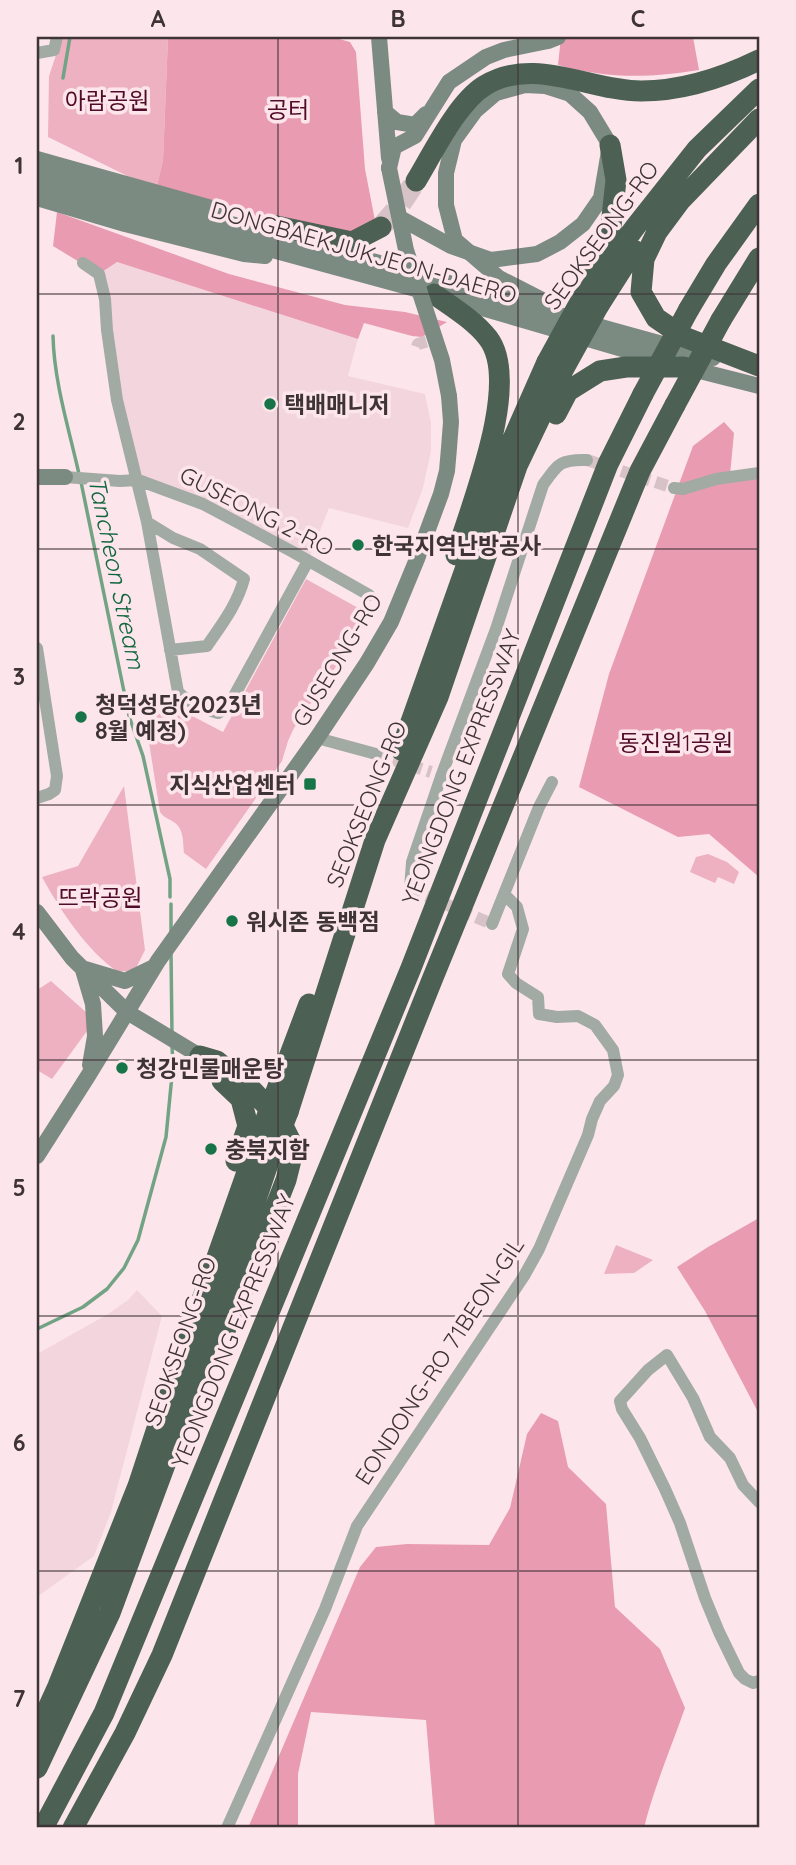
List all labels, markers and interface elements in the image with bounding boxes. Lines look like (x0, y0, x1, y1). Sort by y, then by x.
text: A (151, 4, 166, 33)
text: B (390, 4, 406, 33)
text: C (631, 4, 645, 33)
park label: 아람공원 (65, 86, 149, 115)
park label: 공터 (267, 95, 309, 124)
text: 1 (15, 151, 23, 180)
street label: SEOKSEONG-RO (537, 155, 665, 315)
street label: DONGBAEKJUKJEON-DAERO (208, 194, 520, 310)
place label: 택배매니저 (284, 390, 390, 419)
marker: 택배매니저 (262, 396, 278, 412)
text: 2 (12, 407, 26, 436)
street label: GUSEONG 2-RO (175, 460, 339, 562)
water label: Tancheon Stream (82, 474, 152, 673)
place label: 한국지역난방공사 (372, 531, 541, 560)
marker: 한국지역난방공사 (350, 537, 366, 553)
street label: GUSEONG-RO (286, 588, 388, 732)
street label: YEONGDONG EXPRESSWAY (395, 625, 527, 909)
text: 3 (13, 662, 25, 691)
place label: 청덕성당(2023년 8월 예정) (95, 690, 262, 745)
marker: 청덕성당(2023년 8월 예정) (73, 709, 89, 725)
street label: SEOKSEONG-RO (319, 717, 413, 891)
park label: 동진원1공원 (619, 728, 733, 757)
place label: 지식산업센터 (169, 770, 296, 799)
marker: 지식산업센터 (302, 776, 318, 792)
park label: 뜨락공원 (58, 883, 142, 912)
place label: 워시존 동백점 (246, 907, 379, 936)
marker: 워시존 동백점 (224, 913, 240, 929)
text: 4 (12, 917, 26, 946)
place label: 청강민물매운탕 (136, 1054, 284, 1083)
marker: 청강민물매운탕 (114, 1060, 130, 1076)
place label: 충북지함 (225, 1135, 310, 1164)
marker: 충북지함 (203, 1141, 219, 1157)
text: 5 (12, 1173, 26, 1202)
street label: YEONGDONG EXPRESSWAY (165, 1190, 301, 1472)
street label: EONDONG-RO 71BEON-GIL (348, 1232, 530, 1490)
street label: SEOKSEONG-RO (137, 1253, 223, 1429)
text: 6 (13, 1428, 25, 1457)
text: 7 (13, 1684, 26, 1713)

